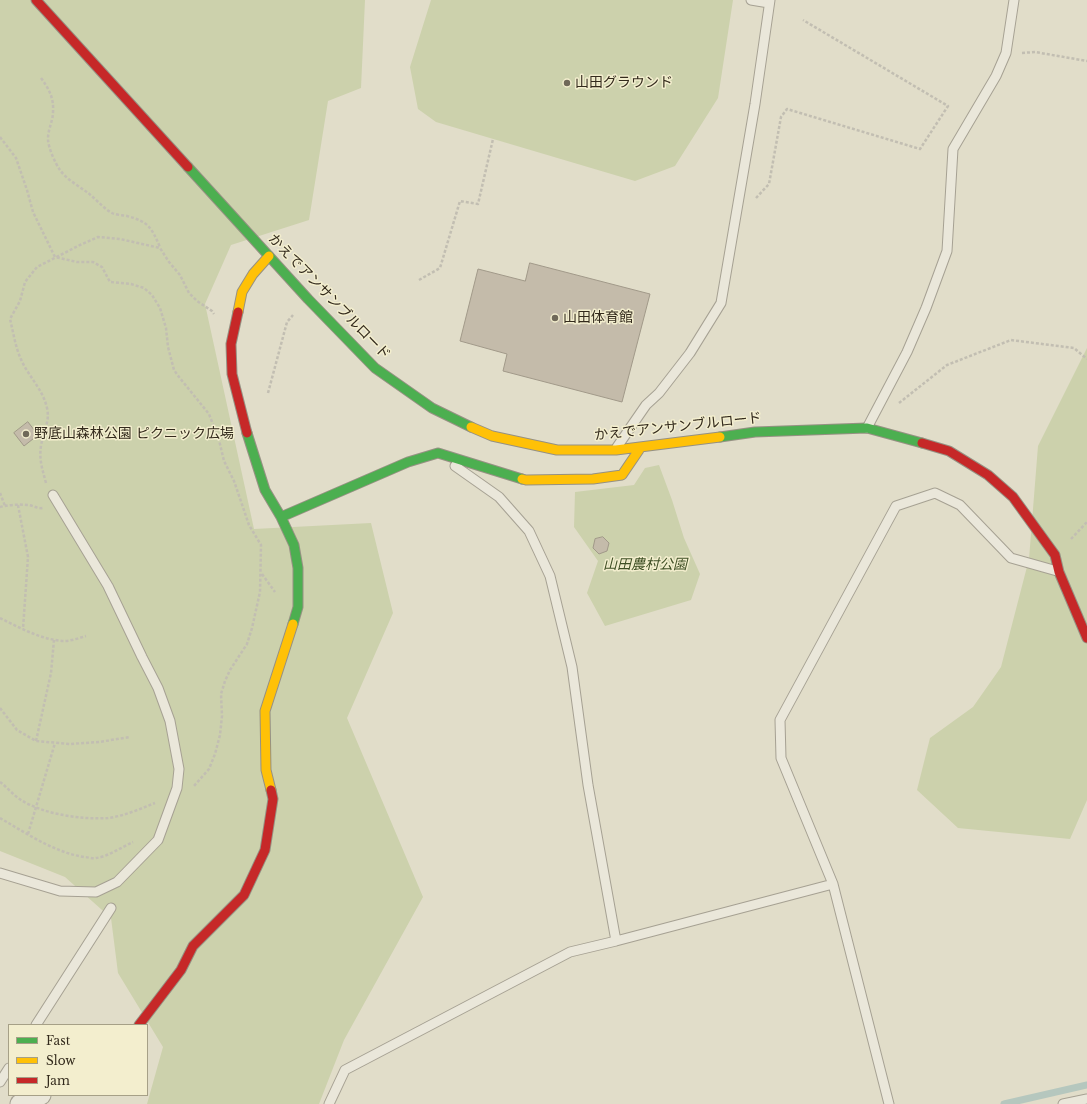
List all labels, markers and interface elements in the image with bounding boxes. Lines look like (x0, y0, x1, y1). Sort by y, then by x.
place label: 山田グラウンド (575, 75, 673, 91)
marker: 山田グラウンド (562, 78, 572, 88)
street label: かえでアンサンブルロード (265, 231, 393, 363)
place label: 山田体育館 (563, 310, 633, 326)
marker: 山田体育館 (550, 313, 560, 323)
street label: かえでアンサンブルロード (594, 410, 762, 444)
place label: 野底山森林公園 ピクニック広場 (34, 426, 234, 442)
marker: 野底山森林公園 ピクニック広場 (21, 429, 31, 439)
park label: 山田農村公園 (603, 557, 687, 573)
legend (8, 1024, 148, 1096)
text: Fast (46, 1033, 70, 1048)
text: Slow (46, 1053, 75, 1068)
text: Jam (46, 1073, 70, 1088)

